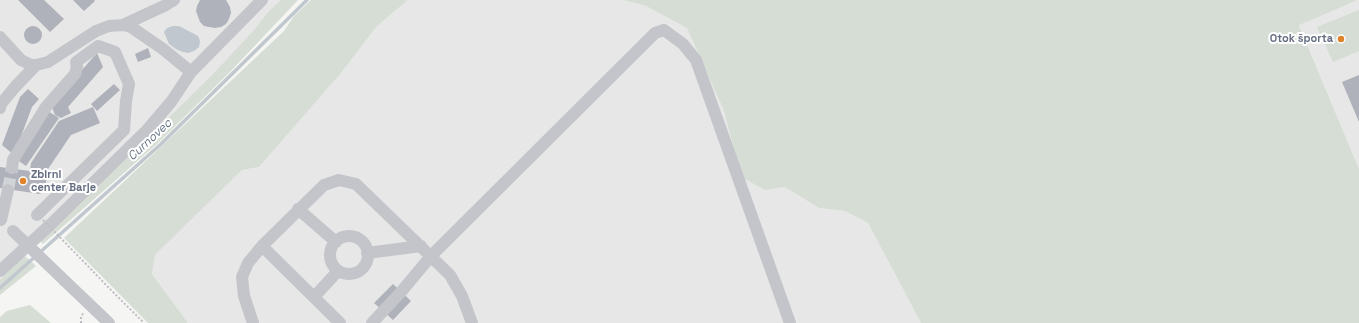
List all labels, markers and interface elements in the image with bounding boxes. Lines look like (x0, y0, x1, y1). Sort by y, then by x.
place label: Otok športa (1270, 32, 1333, 46)
marker: Otok športa (1336, 34, 1346, 44)
water label: Curnovec (125, 116, 175, 164)
place label: Zbirni center Barje (31, 168, 96, 194)
marker: Zbirni center Barje (18, 176, 28, 186)

